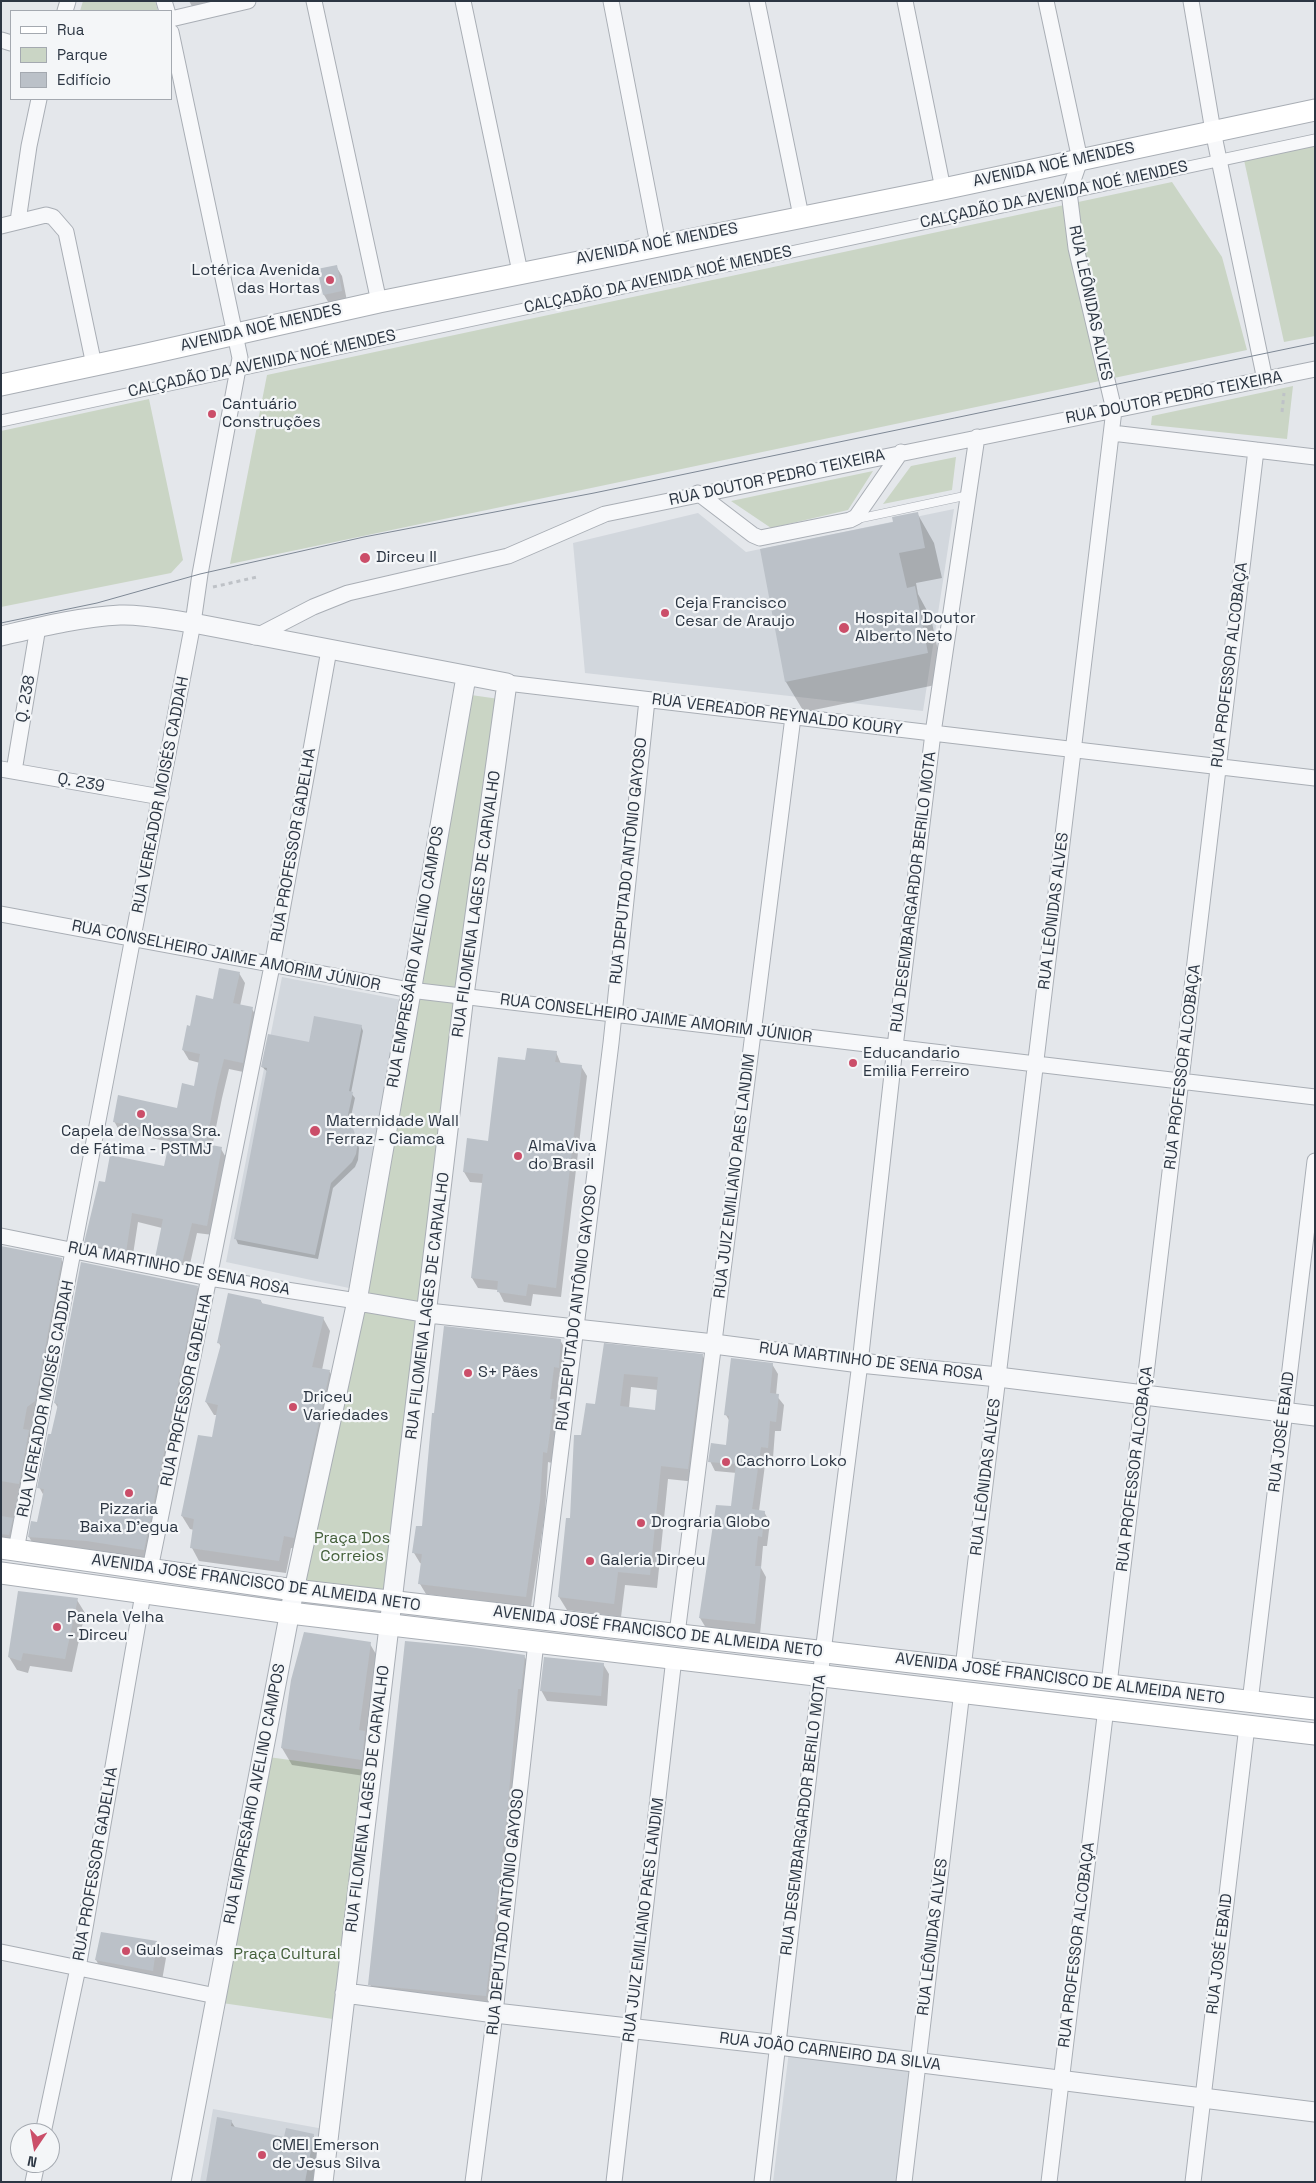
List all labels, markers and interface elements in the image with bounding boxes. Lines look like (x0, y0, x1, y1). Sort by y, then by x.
legend (10, 10, 172, 100)
text: Rua (57, 20, 84, 39)
text: Parque (57, 45, 108, 64)
text: Edifício (57, 70, 111, 89)
street label: AVENIDA NOÉ MENDES (971, 138, 1137, 192)
street label: CALÇADÃO DA AVENIDA NOÉ MENDES (918, 157, 1190, 233)
street label: AVENIDA NOÉ MENDES (574, 219, 740, 269)
street label: RUA LEÔNIDAS ALVES (1064, 224, 1116, 382)
street label: CALÇADÃO DA AVENIDA NOÉ MENDES (522, 242, 794, 318)
place label: Lotérica Avenida das Hortas (192, 261, 320, 299)
marker: Lotérica Avenida das Hortas (324, 274, 336, 286)
street label: AVENIDA NOÉ MENDES (179, 300, 343, 356)
street label: CALÇADÃO DA AVENIDA NOÉ MENDES (126, 326, 398, 402)
street label: RUA DOUTOR PEDRO TEIXEIRA (1064, 368, 1284, 428)
place label: Cantuário Construções (222, 395, 321, 433)
marker: Cantuário Construções (206, 408, 218, 420)
street label: RUA DOUTOR PEDRO TEIXEIRA (667, 446, 887, 510)
place label: Dirceu II (376, 548, 437, 568)
marker: Dirceu II (358, 551, 372, 565)
street label: RUA PROFESSOR ALCOBAÇA (1208, 561, 1252, 769)
place label: Ceja Francisco Cesar de Araujo (675, 594, 795, 632)
marker: Ceja Francisco Cesar de Araujo (659, 607, 671, 619)
place label: Hospital Doutor Alberto Neto (855, 609, 976, 647)
marker: Hospital Doutor Alberto Neto (837, 621, 851, 635)
street label: Q. 238 (12, 674, 40, 724)
street label: RUA VEREADOR MOISÉS CADDAH (129, 675, 193, 915)
street label: RUA VEREADOR REYNALDO KOURY (651, 690, 903, 740)
street label: RUA DEPUTADO ANTÔNIO GAYOSO (606, 737, 652, 985)
street label: RUA PROFESSOR GADELHA (267, 746, 321, 944)
street label: RUA DESEMBARGARDOR BERILO MOTA (887, 750, 941, 1034)
street label: Q. 239 (56, 769, 106, 797)
street label: RUA FILOMENA LAGES DE CARVALHO (449, 769, 505, 1039)
street label: RUA EMPRESÁRIO AVELINO CAMPOS (384, 825, 448, 1089)
street label: RUA LEÔNIDAS ALVES (1035, 831, 1073, 991)
street label: RUA CONSELHEIRO JAIME AMORIM JÚNIOR (70, 917, 382, 995)
street label: RUA PROFESSOR ALCOBAÇA (1161, 963, 1205, 1171)
street label: RUA CONSELHEIRO JAIME AMORIM JÚNIOR (499, 990, 813, 1048)
place label: Educandario Emilia Ferreiro (863, 1044, 970, 1082)
street label: RUA JUIZ EMILIANO PAES LANDIM (710, 1052, 760, 1300)
marker: Educandario Emilia Ferreiro (847, 1057, 859, 1069)
marker: Capela de Nossa Sra. de Fátima - PSTMJ (135, 1108, 147, 1120)
place label: Maternidade Wall Ferraz - Ciamca (326, 1112, 459, 1150)
place label: Capela de Nossa Sra. de Fátima - PSTMJ (61, 1122, 221, 1160)
marker: Maternidade Wall Ferraz - Ciamca (308, 1124, 322, 1138)
place label: AlmaViva do Brasil (528, 1137, 596, 1175)
marker: AlmaViva do Brasil (512, 1150, 524, 1162)
street label: RUA FILOMENA LAGES DE CARVALHO (402, 1171, 454, 1441)
street label: RUA DEPUTADO ANTÔNIO GAYOSO (552, 1184, 602, 1432)
street label: RUA MARTINHO DE SENA ROSA (66, 1238, 292, 1300)
street label: RUA VEREADOR MOISÉS CADDAH (14, 1279, 78, 1519)
street label: RUA PROFESSOR GADELHA (157, 1292, 217, 1488)
street label: RUA MARTINHO DE SENA ROSA (758, 1339, 984, 1385)
place label: S+ Pães (478, 1363, 538, 1383)
street label: RUA PROFESSOR ALCOBAÇA (1113, 1365, 1157, 1573)
marker: S+ Pães (462, 1367, 474, 1379)
street label: RUA JOSÉ EBAID (1265, 1370, 1299, 1494)
place label: Driceu Variedades (303, 1388, 388, 1426)
street label: RUA LEÔNIDAS ALVES (967, 1397, 1005, 1557)
marker: Driceu Variedades (287, 1401, 299, 1413)
place label: Cachorro Loko (736, 1452, 847, 1472)
marker: Cachorro Loko (720, 1456, 732, 1468)
marker: Pizzaria Baixa D'egua (123, 1487, 135, 1499)
place label: Pizzaria Baixa D'egua (80, 1500, 178, 1538)
place label: Drograria Globo (651, 1513, 770, 1533)
marker: Drograria Globo (635, 1517, 647, 1529)
park label: Praça Dos Correios (314, 1529, 390, 1567)
street label: AVENIDA JOSÉ FRANCISCO DE ALMEIDA NETO (90, 1550, 422, 1616)
place label: Galeria Dirceu (600, 1551, 706, 1571)
marker: Galeria Dirceu (584, 1555, 596, 1567)
street label: AVENIDA JOSÉ FRANCISCO DE ALMEIDA NETO (492, 1602, 824, 1662)
place label: Panela Velha - Dirceu (67, 1608, 164, 1646)
marker: Panela Velha - Dirceu (51, 1621, 63, 1633)
street label: AVENIDA JOSÉ FRANCISCO DE ALMEIDA NETO (894, 1649, 1226, 1709)
street label: RUA EMPRESÁRIO AVELINO CAMPOS (220, 1662, 290, 1926)
street label: RUA FILOMENA LAGES DE CARVALHO (342, 1664, 394, 1934)
street label: RUA DESEMBARGARDOR BERILO MOTA (777, 1673, 831, 1957)
street label: RUA PROFESSOR GADELHA (69, 1765, 123, 1963)
street label: RUA DEPUTADO ANTÔNIO GAYOSO (483, 1788, 529, 2036)
street label: RUA JUIZ EMILIANO PAES LANDIM (619, 1796, 669, 2044)
street label: RUA PROFESSOR ALCOBAÇA (1055, 1841, 1099, 2049)
street label: RUA LEÔNIDAS ALVES (914, 1857, 952, 2017)
street label: RUA JOSÉ EBAID (1203, 1892, 1237, 2016)
place label: Guloseimas (136, 1941, 223, 1961)
marker: Guloseimas (120, 1945, 132, 1957)
park label: Praça Cultural (233, 1945, 341, 1965)
street label: RUA JOÃO CARNEIRO DA SILVA (718, 2029, 942, 2075)
north arrow (10, 2123, 60, 2173)
place label: CMEI Emerson de Jesus Silva (272, 2136, 380, 2174)
marker: CMEI Emerson de Jesus Silva (256, 2149, 268, 2161)
text: N (26, 2152, 39, 2171)

